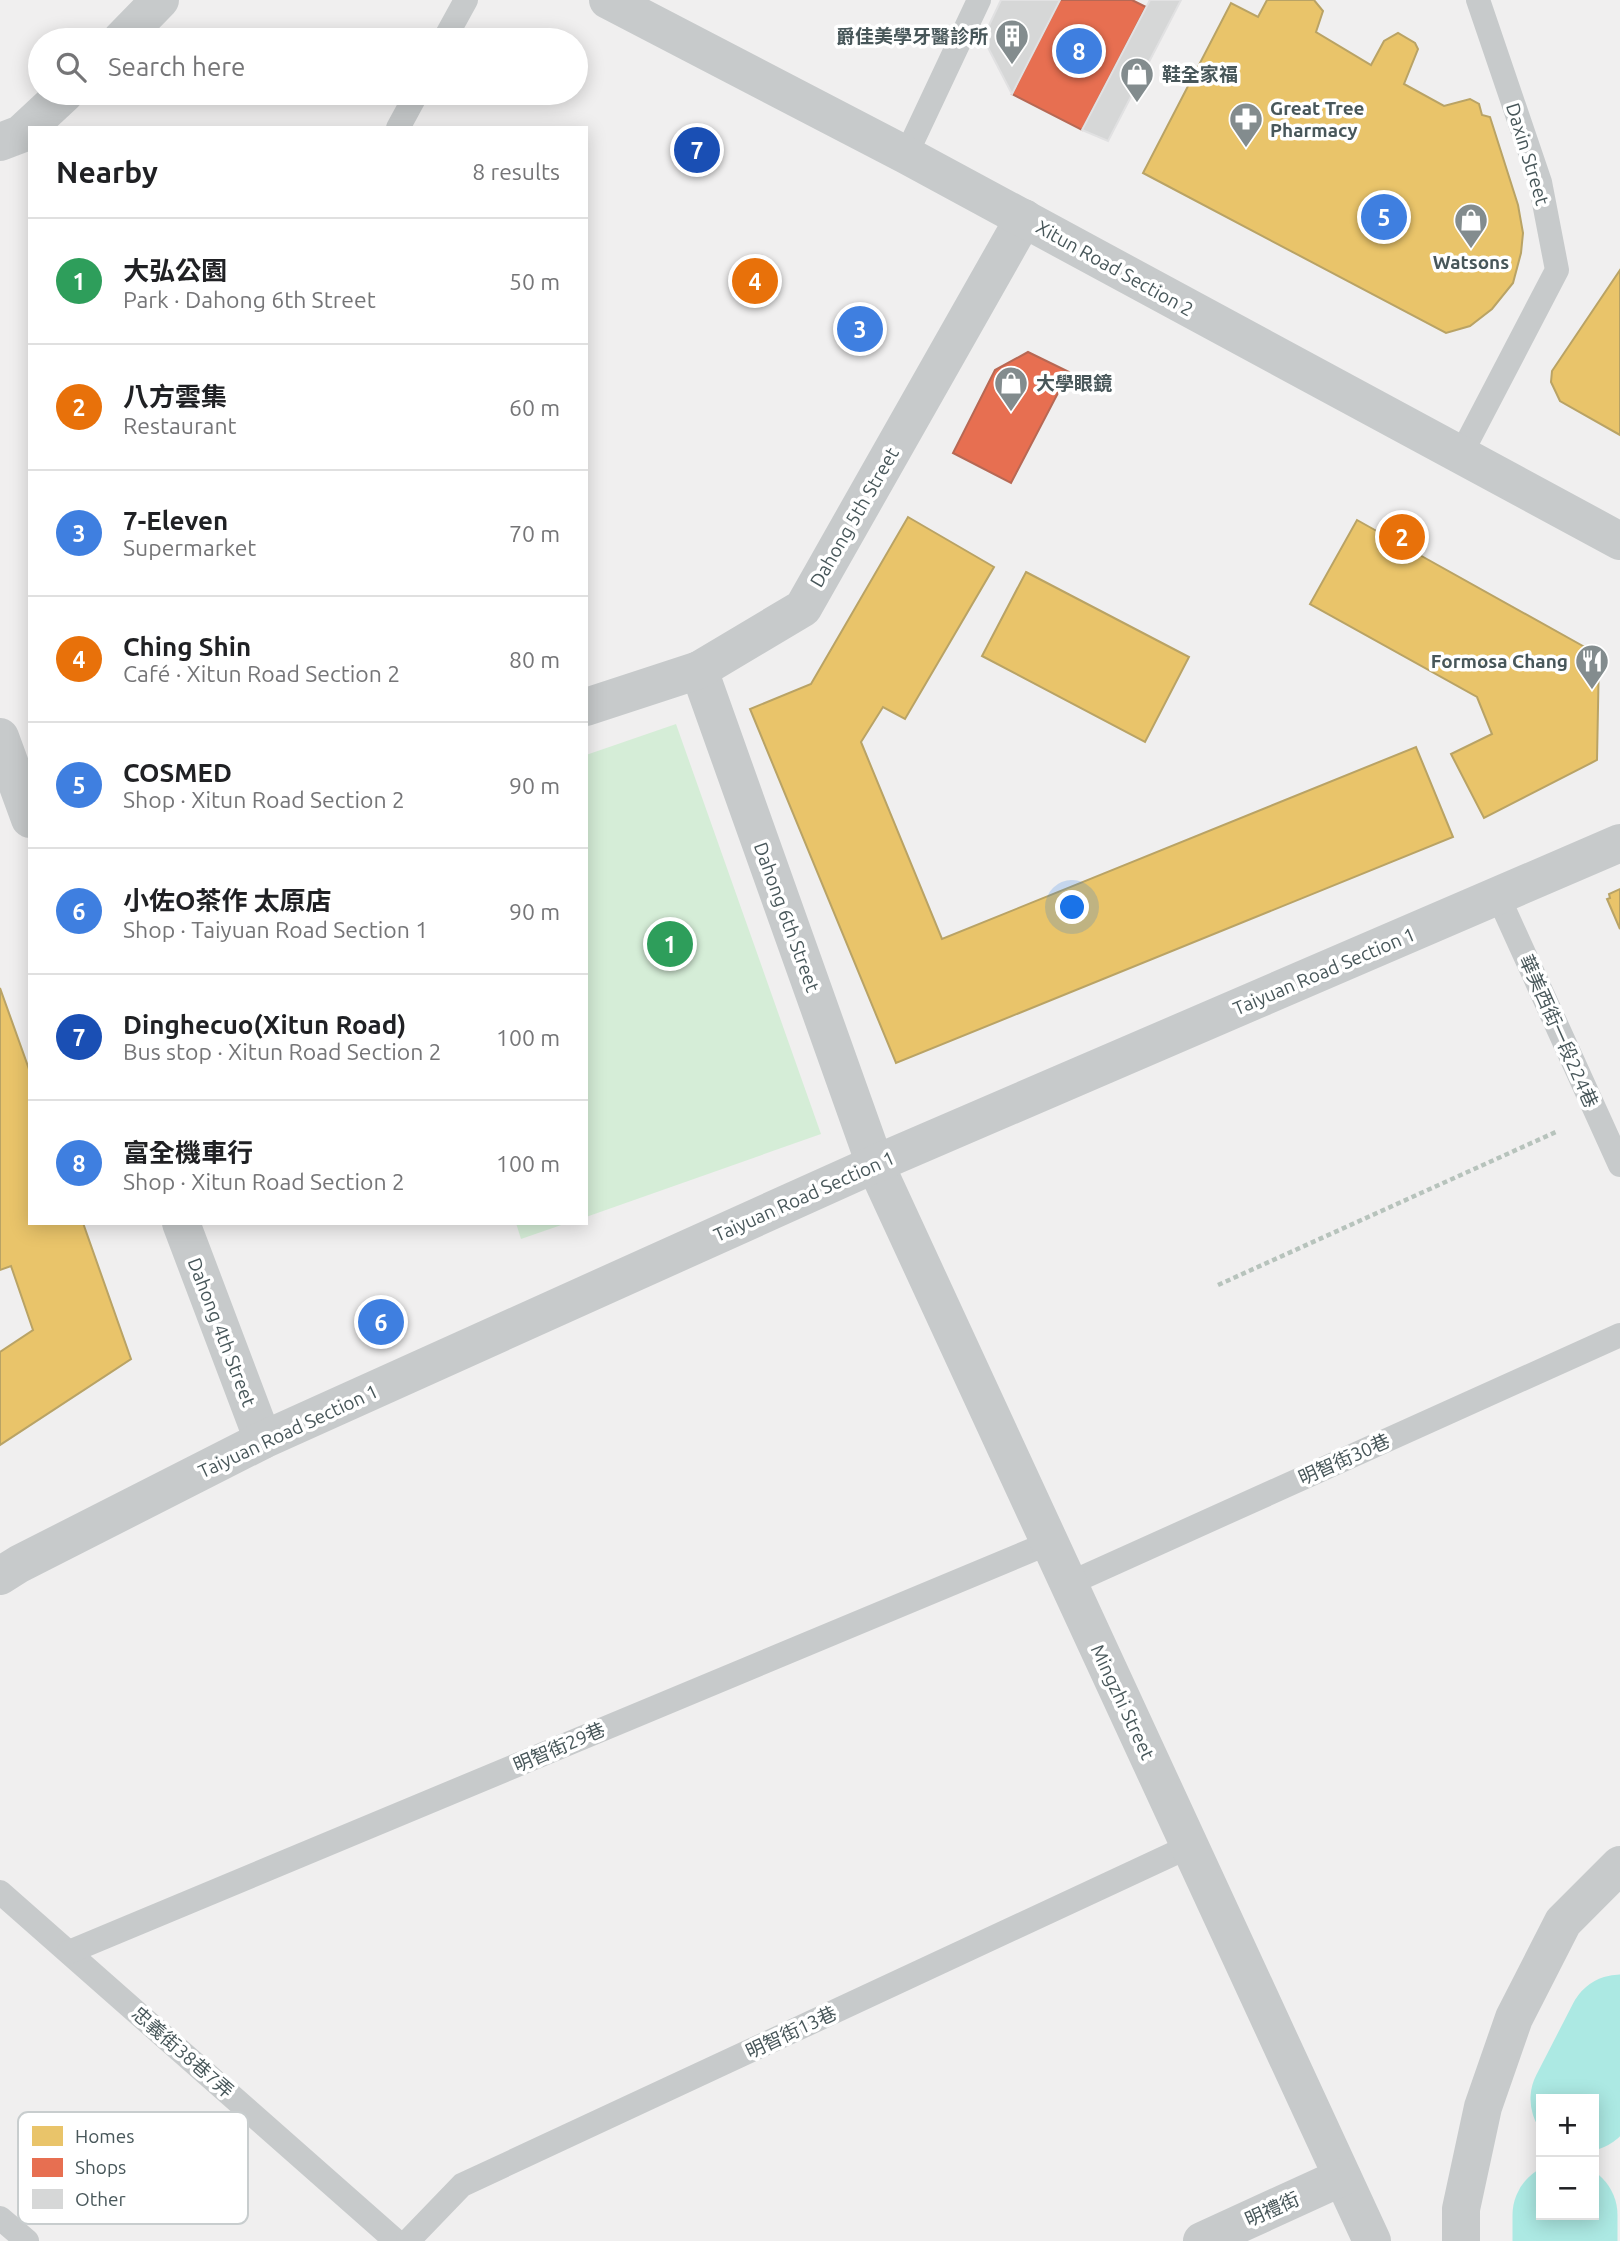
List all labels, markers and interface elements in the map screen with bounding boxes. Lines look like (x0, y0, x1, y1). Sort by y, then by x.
building icon: 爵佳美學牙醫診所 (993, 17, 1031, 66)
place label: 爵佳美學牙醫診所 (836, 25, 988, 47)
pin: 8 (1056, 25, 1102, 77)
search box (28, 28, 588, 105)
icon: search (52, 48, 90, 86)
text: Search here (108, 52, 245, 81)
shop icon: 鞋全家福 (1118, 55, 1156, 104)
place label: 鞋全家福 (1162, 63, 1238, 85)
place label: Great Tree Pharmacy (1270, 97, 1365, 141)
pharmacy icon: Great Tree Pharmacy (1227, 100, 1265, 149)
street label: Daxin Street (1502, 100, 1554, 208)
pin: 7 (674, 124, 720, 176)
text: Nearby (56, 155, 158, 189)
text: 8 results (472, 159, 560, 184)
pin: 5 (1361, 191, 1407, 243)
shop icon: Watsons (1452, 201, 1490, 250)
street label: Xitun Road Section 2 (1033, 216, 1197, 320)
place label: Watsons (1433, 251, 1509, 273)
pin: 4 (732, 255, 778, 307)
text: 大弘公園 (123, 256, 227, 285)
text: 1 (73, 269, 85, 294)
text: 50 m (509, 269, 560, 294)
text: Park · Dahong 6th Street (123, 287, 376, 312)
pin: 3 (837, 303, 883, 355)
shop icon: 大學眼鏡 (992, 364, 1030, 413)
place label: 大學眼鏡 (1036, 372, 1112, 394)
text: 八方雲集 (123, 382, 227, 411)
text: 2 (73, 395, 85, 420)
text: 60 m (509, 395, 560, 420)
text: Restaurant (123, 413, 237, 438)
street label: Dahong 5th Street (805, 443, 903, 591)
text: 7-Eleven (123, 506, 228, 535)
pin: 2 (1379, 511, 1425, 563)
text: 3 (73, 521, 85, 546)
text: 70 m (509, 521, 560, 546)
text: Supermarket (123, 535, 256, 560)
text: Ching Shin (123, 632, 251, 661)
restaurant icon: Formosa Chang (1573, 642, 1611, 691)
text: 4 (73, 647, 85, 672)
text: 80 m (509, 647, 560, 672)
place label: Formosa Chang (1431, 650, 1568, 672)
text: Café · Xitun Road Section 2 (123, 661, 400, 686)
text: COSMED (123, 758, 232, 787)
text: 5 (73, 773, 85, 798)
text: 90 m (509, 773, 560, 798)
text: Shop · Xitun Road Section 2 (123, 787, 405, 812)
street label: Dahong 6th Street (750, 839, 824, 995)
text: 小佐O茶作 太原店 (123, 886, 332, 915)
your location (1055, 890, 1089, 924)
text: 6 (73, 899, 85, 924)
text: 90 m (509, 899, 560, 924)
text: Shop · Taiyuan Road Section 1 (123, 917, 428, 942)
pin: 1 (647, 918, 693, 970)
street label: Taiyuan Road Section 1 (1230, 923, 1418, 1019)
street label: 華美西街一段224巷 (1515, 951, 1603, 1111)
text: Dinghecuo(Xitun Road) (123, 1010, 406, 1039)
text: 7 (73, 1025, 85, 1050)
text: 100 m (496, 1025, 560, 1050)
text: Bus stop · Xitun Road Section 2 (123, 1039, 442, 1064)
text: 富全機車行 (123, 1138, 253, 1167)
street label: Taiyuan Road Section 1 (710, 1146, 898, 1246)
text: 8 (73, 1151, 85, 1176)
text: 100 m (496, 1151, 560, 1176)
text: Shop · Xitun Road Section 2 (123, 1169, 405, 1194)
street label: Dahong 4th Street (183, 1254, 261, 1410)
pin: 6 (358, 1296, 404, 1348)
street label: Taiyuan Road Section 1 (195, 1380, 381, 1482)
street label: 明智街30巷 (1295, 1429, 1393, 1489)
street label: Mingzhi Street (1087, 1641, 1160, 1764)
street label: 明智街29巷 (510, 1718, 608, 1776)
street label: 明智街13巷 (742, 2001, 840, 2063)
street label: 忠義街38巷7弄 (128, 2002, 238, 2102)
map controls (1536, 2094, 1599, 2220)
button: + (1536, 2094, 1599, 2157)
legend (18, 2112, 248, 2224)
text: Homes (75, 2125, 135, 2147)
text: Shops (75, 2156, 126, 2178)
button: − (1536, 2157, 1599, 2220)
street label: 明禮街 (1241, 2187, 1303, 2231)
text: Other (75, 2188, 126, 2210)

